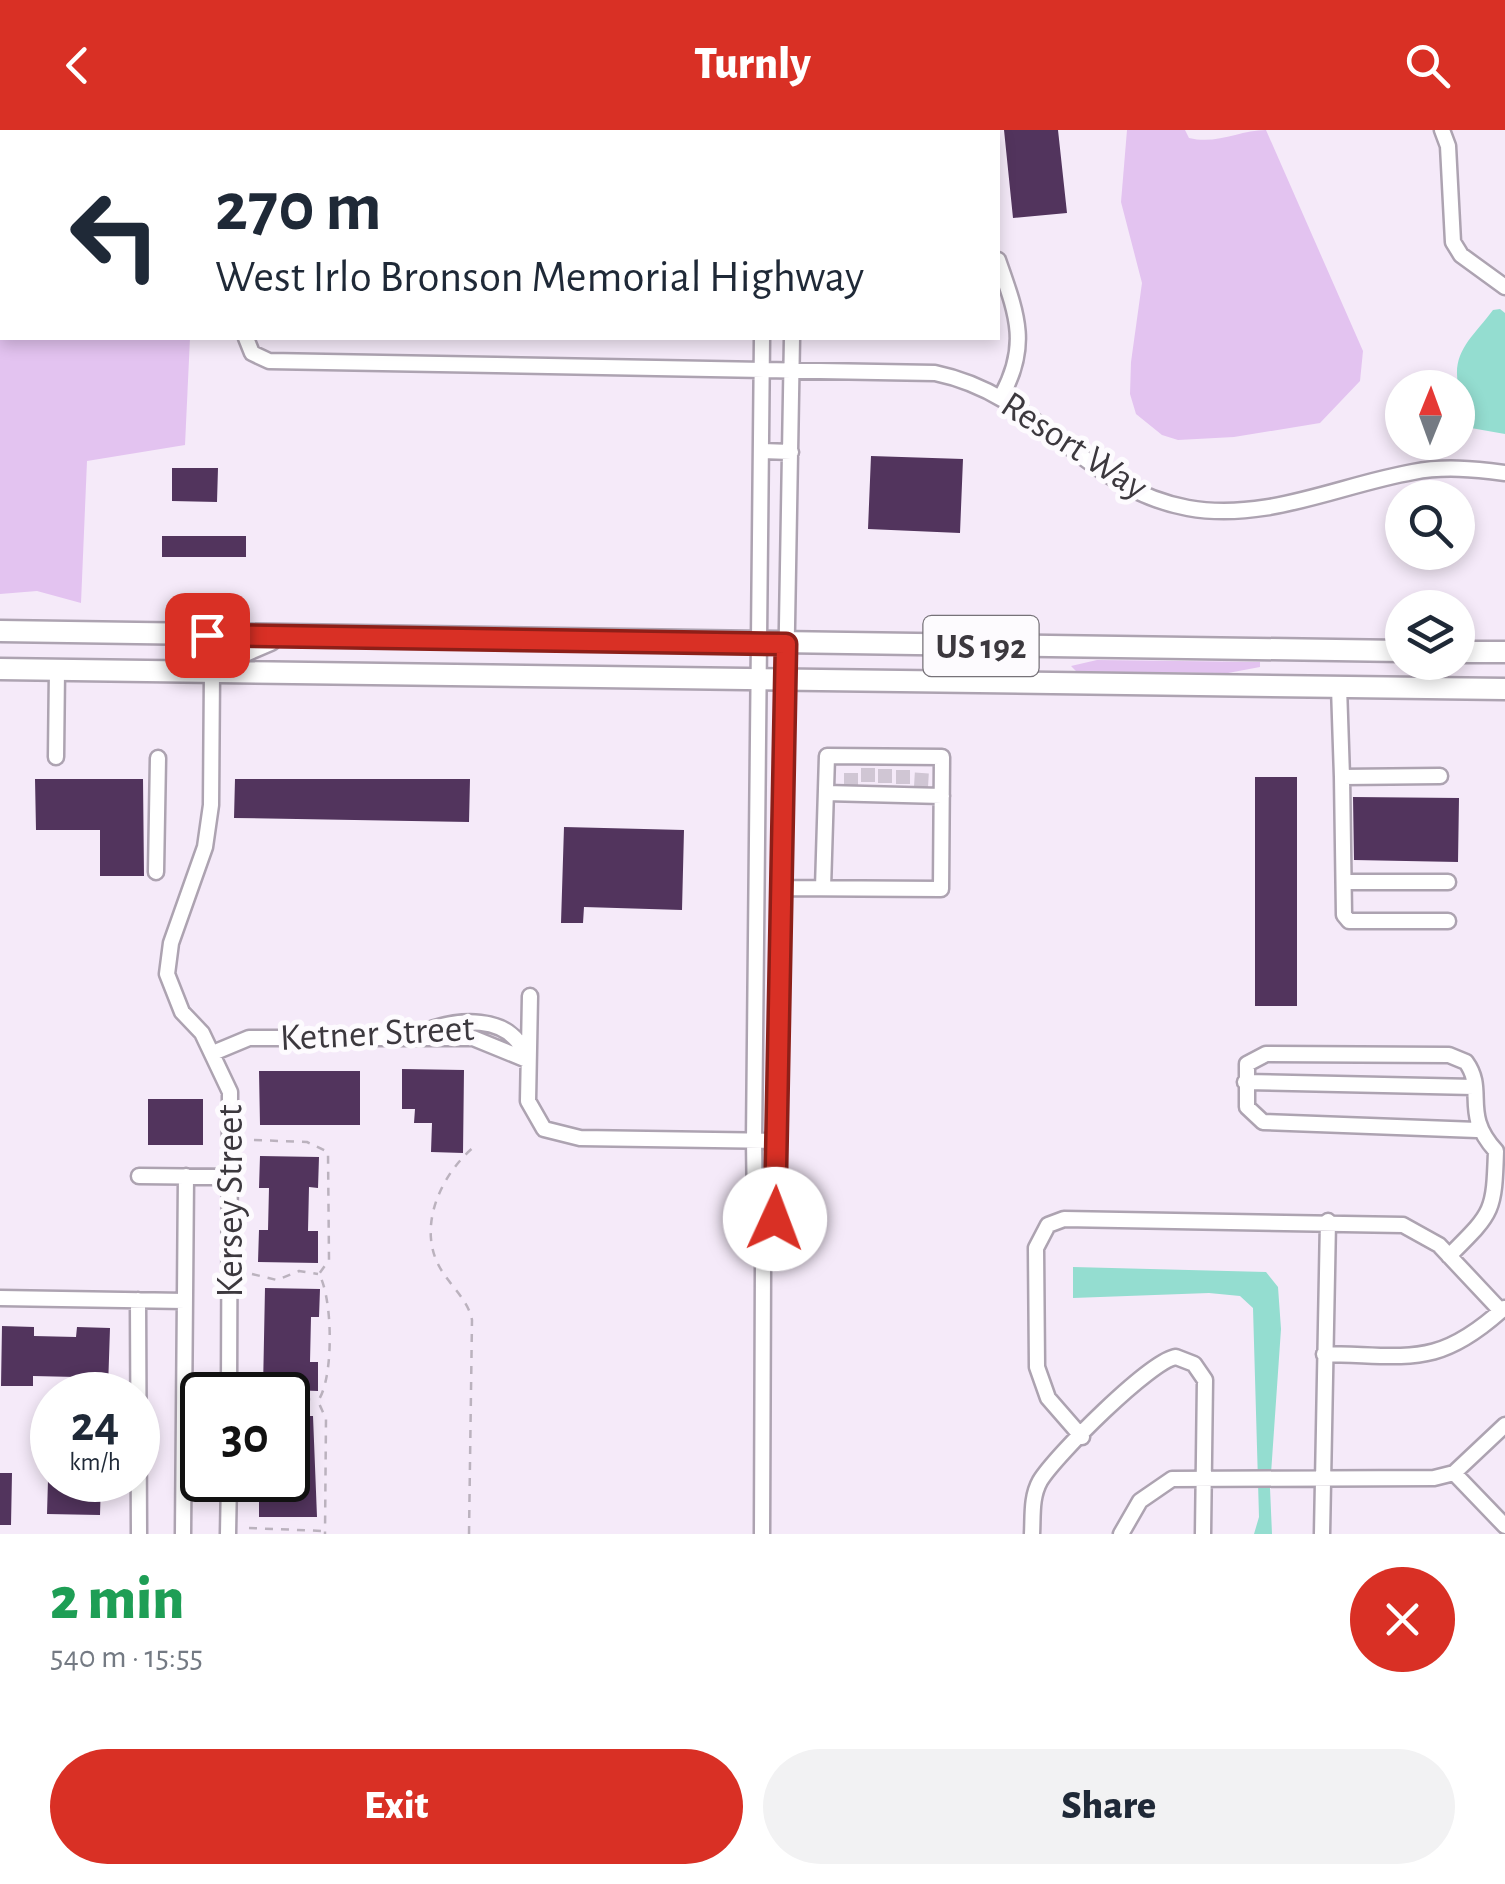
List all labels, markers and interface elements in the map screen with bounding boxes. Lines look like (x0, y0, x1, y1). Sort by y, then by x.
icon: back (50, 38, 105, 93)
icon: search (1400, 38, 1455, 93)
text: Turnly (694, 42, 811, 87)
icon: left (50, 170, 180, 300)
text: 270 m (215, 173, 382, 243)
text: West Irlo Bronson Memorial Highway (215, 255, 864, 300)
north arrow (1385, 370, 1475, 460)
map controls (1385, 370, 1475, 680)
street label: Resort Way (994, 386, 1154, 508)
button: search (1385, 480, 1475, 570)
button: layers (1385, 590, 1475, 680)
pin (165, 593, 250, 678)
icon: arrive (180, 608, 235, 663)
road number: US 192 (924, 616, 1038, 676)
street label: Ketner Street (279, 1010, 475, 1058)
street label: Kersey Street (212, 1104, 250, 1298)
position arrow (723, 1167, 827, 1271)
speed limit sign: 30 (180, 1372, 310, 1502)
text: 24 (71, 1400, 119, 1450)
text: km/h (69, 1450, 121, 1475)
button: close (1350, 1567, 1455, 1672)
text: 2 min (50, 1570, 184, 1630)
text: 540 m · 15:55 (50, 1641, 203, 1673)
button: Exit (50, 1749, 743, 1864)
button: Share (763, 1749, 1455, 1864)

